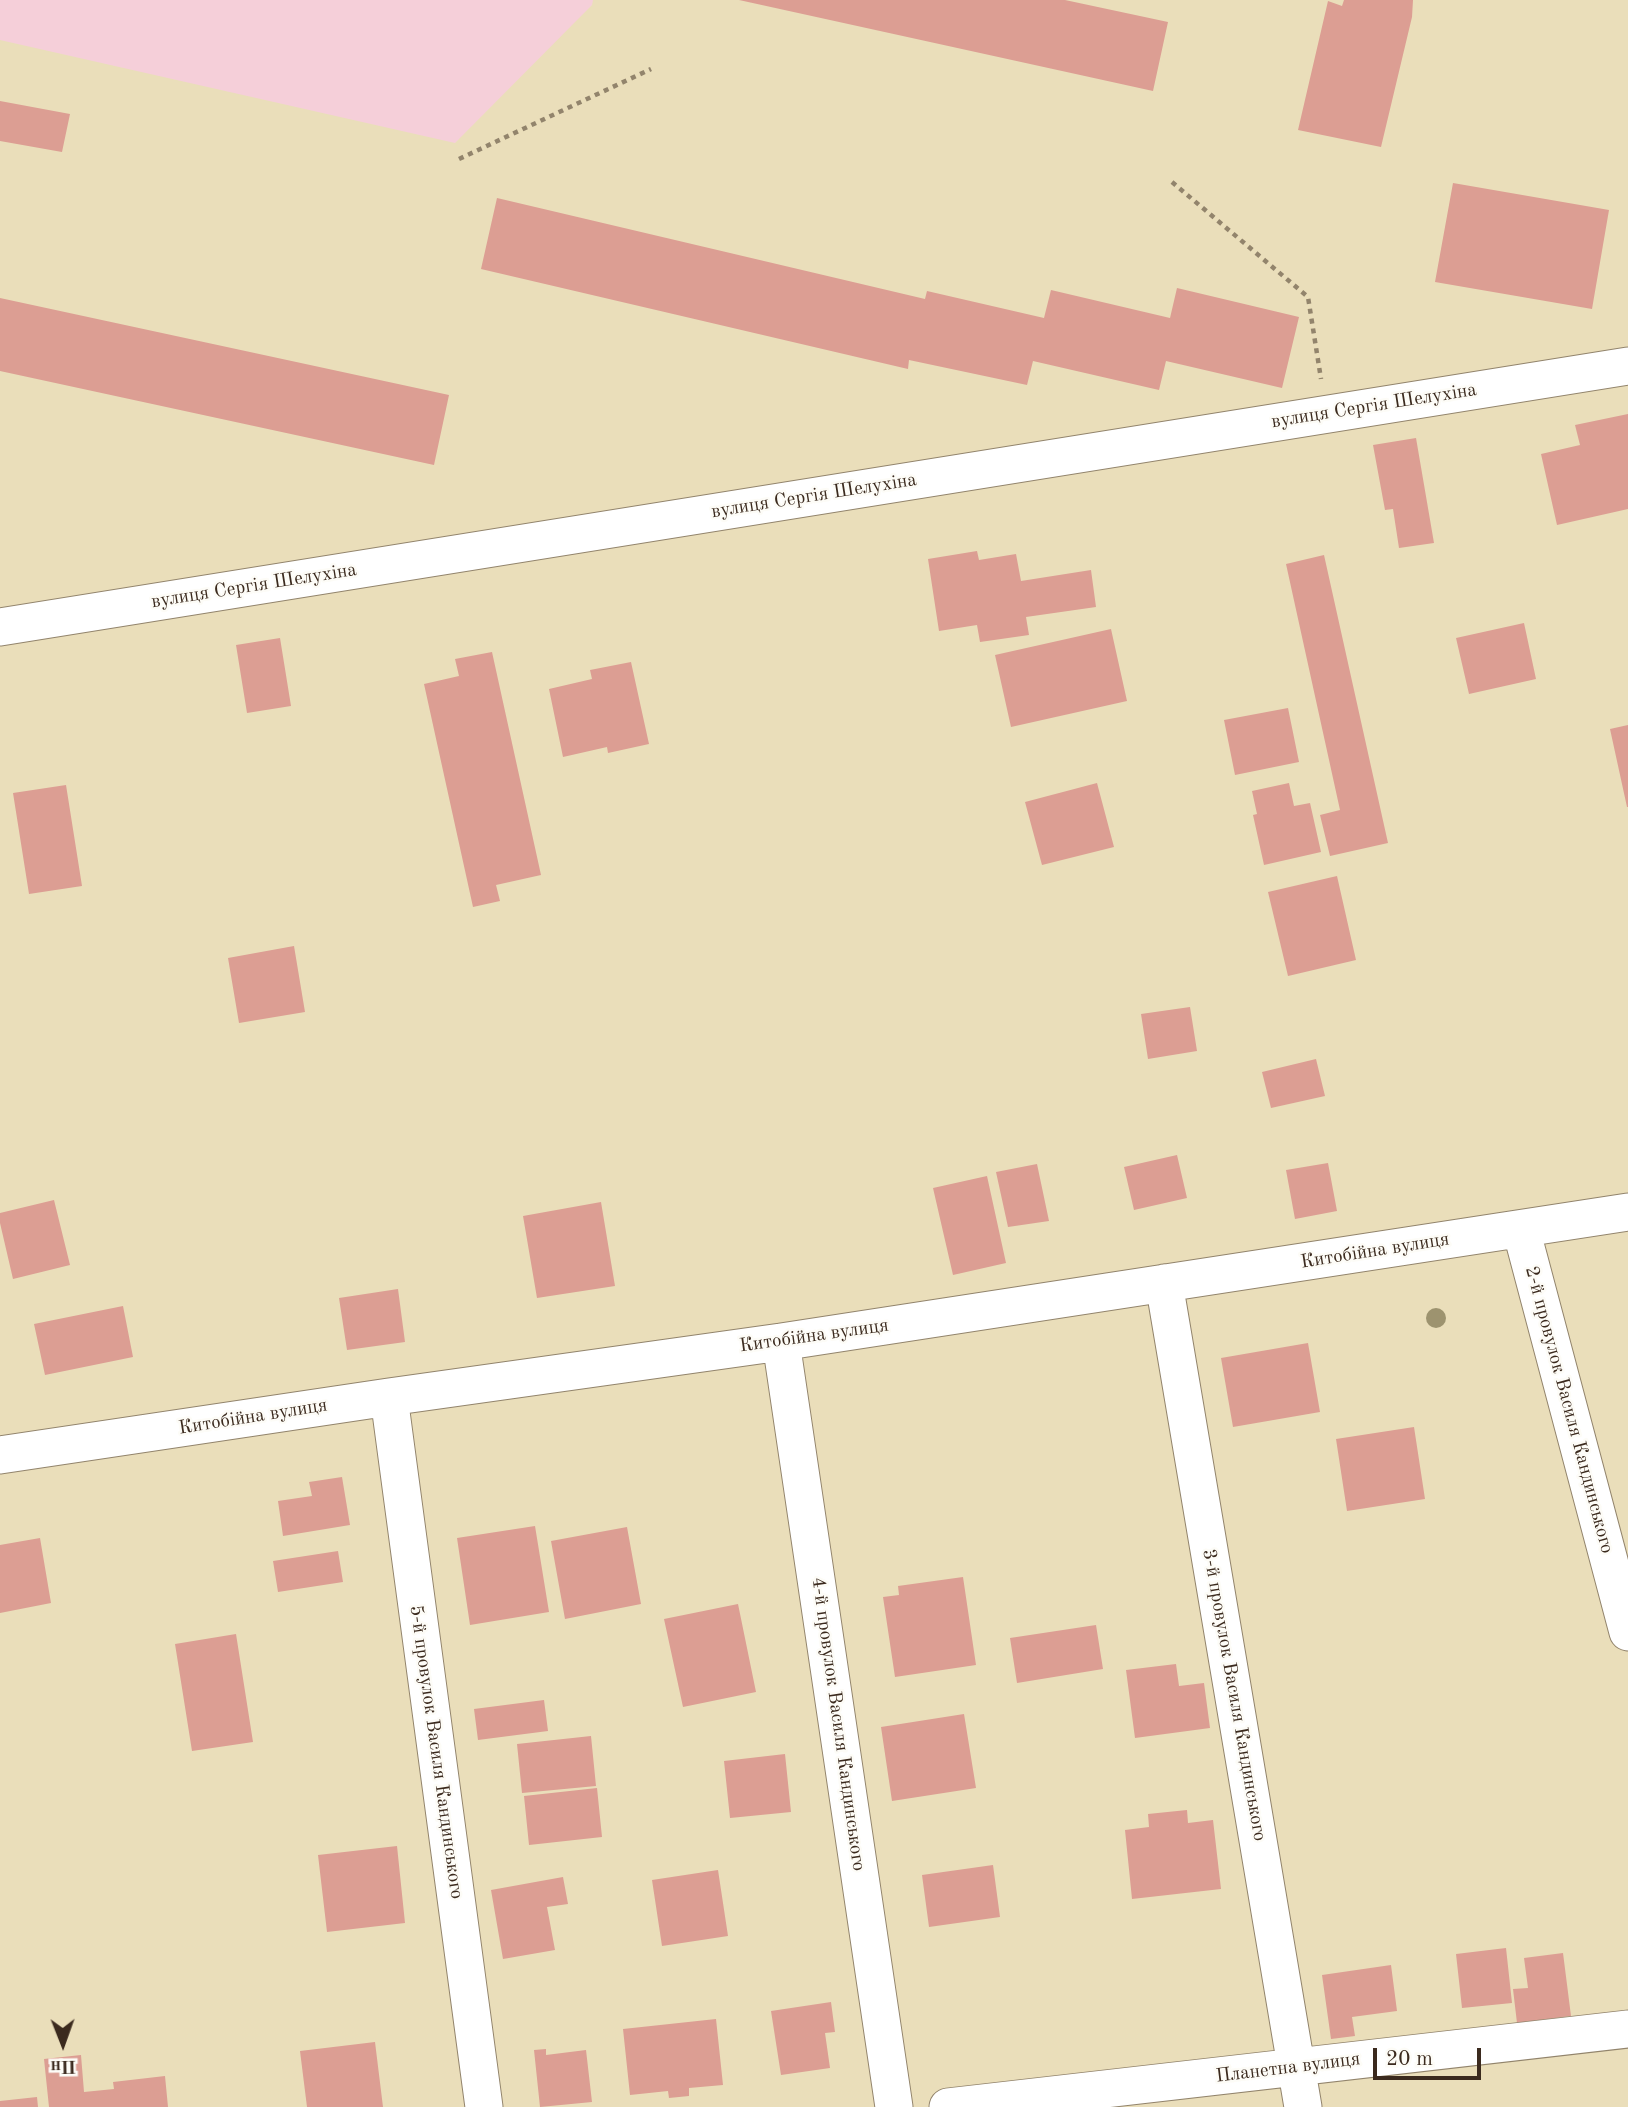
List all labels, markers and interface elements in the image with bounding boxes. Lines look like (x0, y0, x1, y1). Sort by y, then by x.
street label: вулиця Сергія Шелухіна (1270, 379, 1478, 433)
street label: вулиця Сергія Шелухіна (710, 469, 918, 523)
street label: вулиця Сергія Шелухіна (150, 559, 358, 613)
street label: Китобійна вулиця (1299, 1228, 1451, 1274)
street label: 2-й провулок Василя Кандинського (1520, 1264, 1618, 1556)
street label: Китобійна вулиця (738, 1314, 890, 1358)
street label: Китобійна вулиця (177, 1394, 329, 1440)
street label: 3-й провулок Василя Кандинського (1197, 1547, 1271, 1843)
street label: 4-й провулок Василя Кандинського (806, 1576, 870, 1872)
street label: 5-й провулок Василя Кандинського (404, 1604, 468, 1900)
north arrow (28, 2009, 98, 2079)
scale bar (1376, 2034, 1484, 2078)
street label: Планетна вулиця (1214, 2048, 1362, 2088)
text: 20 m (1386, 2049, 1433, 2070)
text: Пн (50, 2056, 77, 2075)

